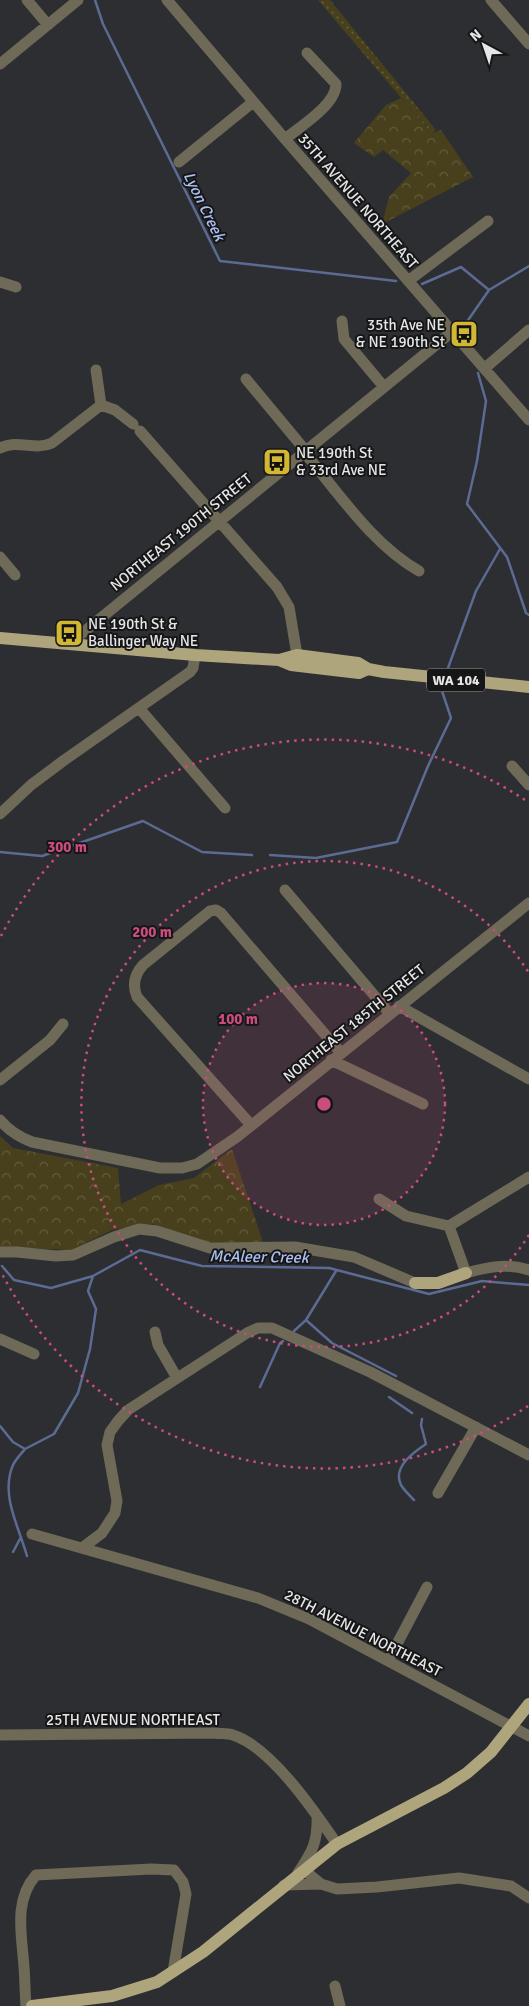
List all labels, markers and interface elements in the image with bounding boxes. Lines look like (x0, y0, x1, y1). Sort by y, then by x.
north arrow (459, 20, 509, 70)
text: N (467, 26, 485, 45)
street label: 35TH AVENUE NORTHEAST (294, 129, 422, 273)
water label: Lyon Creek (179, 168, 230, 246)
place label: 35th Ave NE & NE 190th St (356, 316, 445, 351)
bus stop icon: 35th Ave NE & NE 190th St (449, 319, 479, 349)
place label: NE 190th St & 33rd Ave NE (296, 444, 387, 479)
bus stop icon: NE 190th St & 33rd Ave NE (262, 447, 292, 477)
street label: NORTHEAST 190TH STREET (107, 469, 256, 595)
place label: NE 190th St & Ballinger Way NE (88, 615, 198, 650)
bus stop icon: NE 190th St & Ballinger Way NE (54, 618, 84, 648)
road number: WA 104 (427, 668, 485, 692)
text: 300 m (47, 838, 87, 856)
text: 200 m (132, 923, 172, 941)
street label: NORTHEAST 185TH STREET (280, 960, 429, 1086)
text: 100 m (218, 1010, 258, 1028)
centre of rings (315, 1095, 333, 1113)
water label: McAleer Creek (209, 1246, 311, 1268)
street label: 28TH AVENUE NORTHEAST (281, 1586, 445, 1681)
street label: 25TH AVENUE NORTHEAST (46, 1711, 221, 1729)

